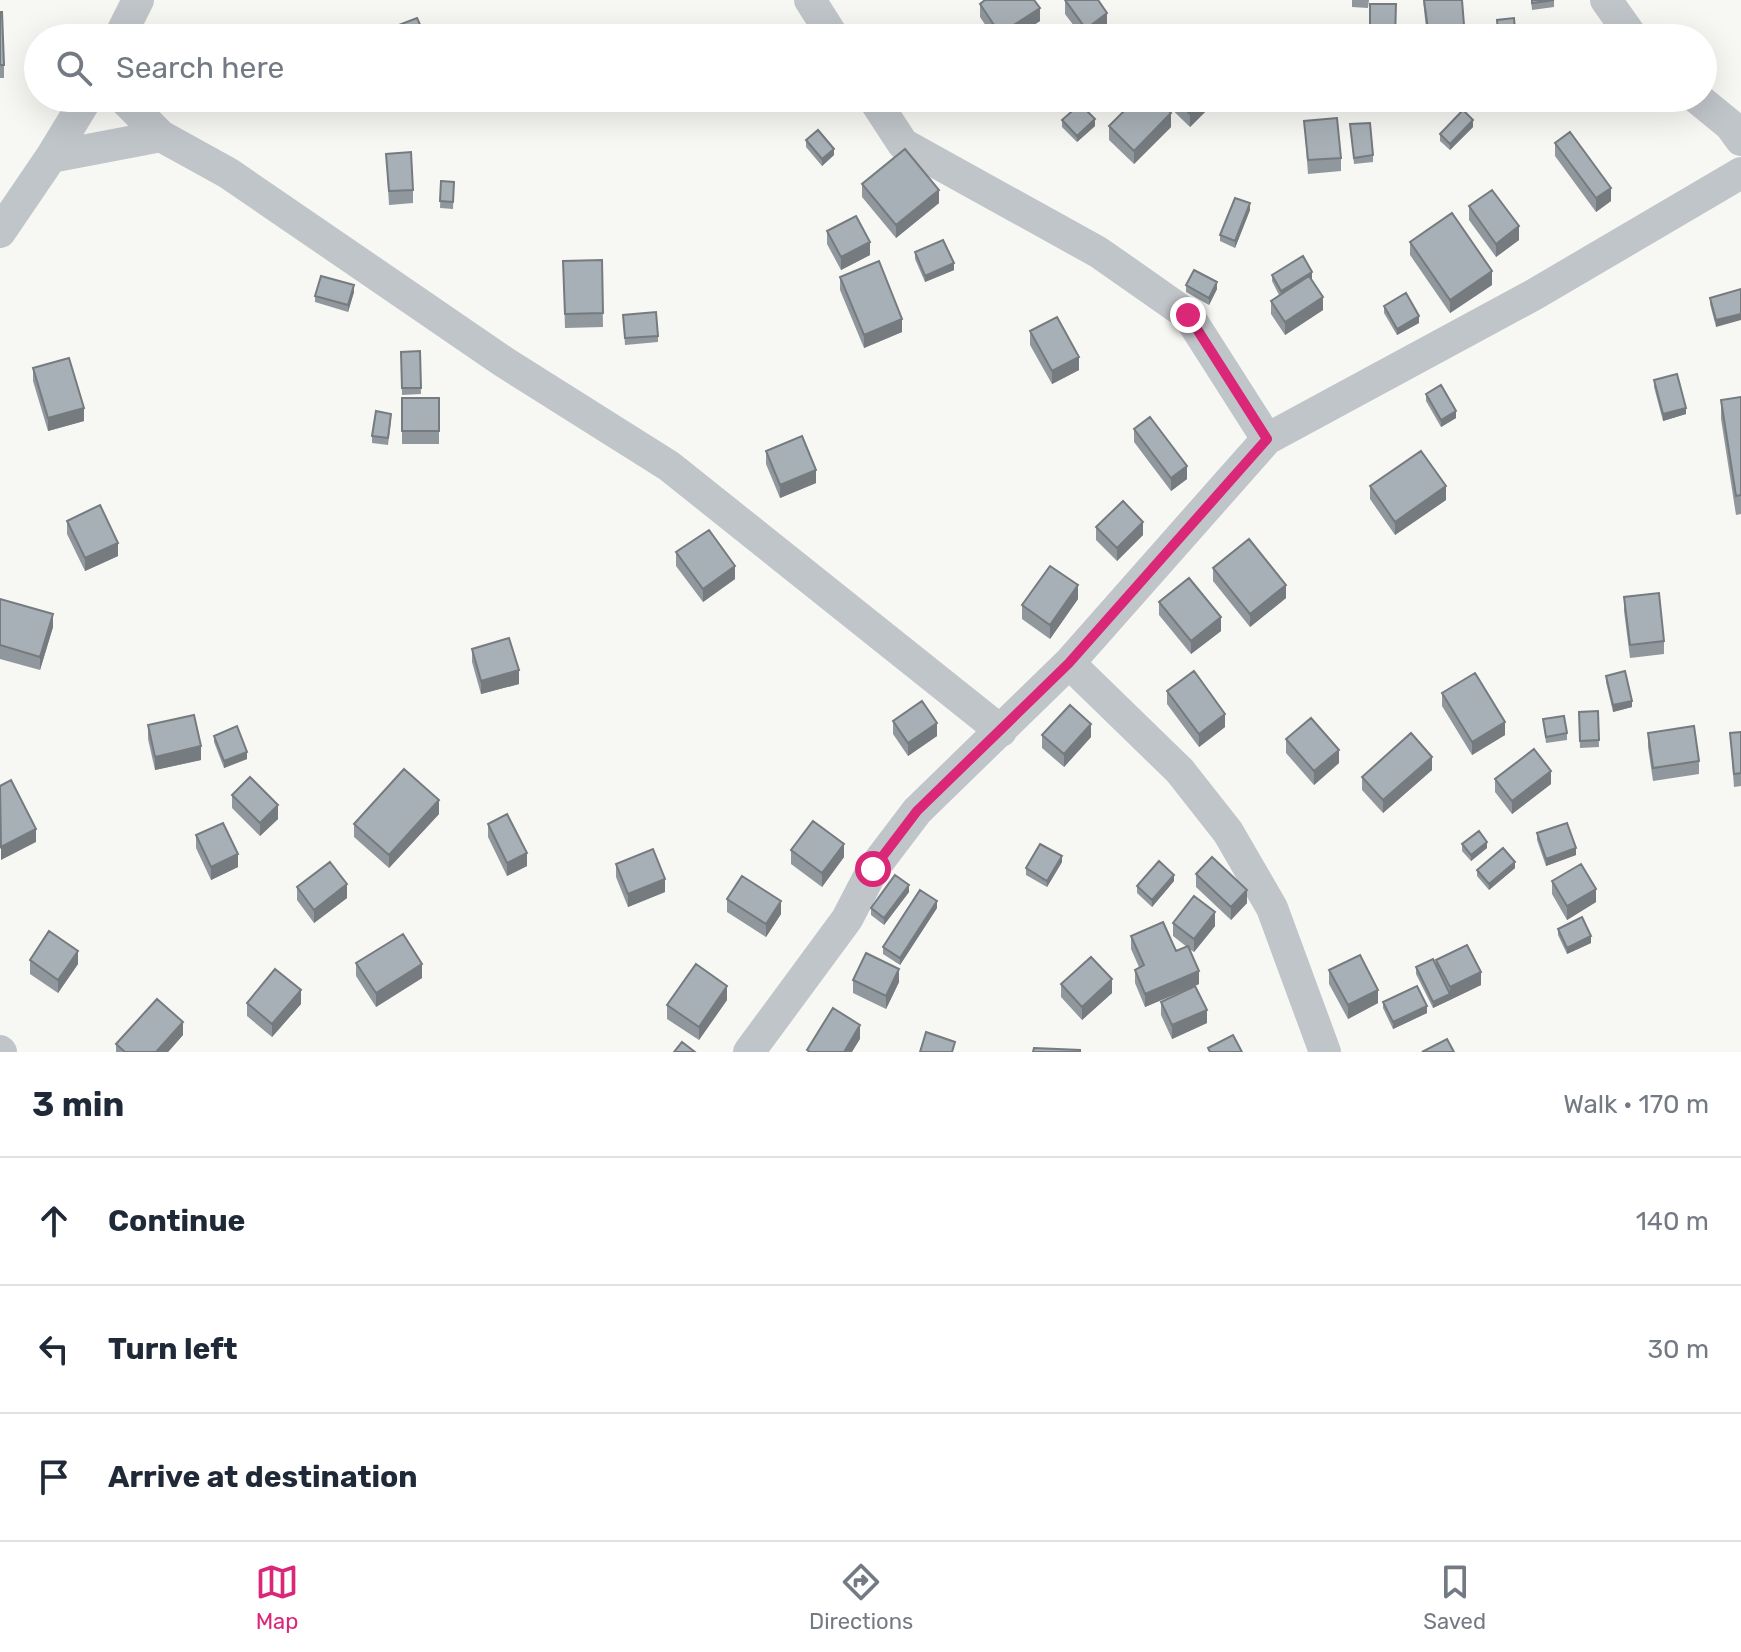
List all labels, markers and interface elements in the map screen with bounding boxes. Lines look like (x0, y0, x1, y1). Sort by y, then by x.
search box (24, 24, 1717, 112)
icon: search (52, 46, 96, 90)
text: Search here (116, 50, 284, 86)
route end (1170, 297, 1206, 333)
route start (855, 851, 891, 887)
text: 3 min (32, 1084, 124, 1125)
text: Walk · 170 m (1563, 1089, 1709, 1120)
icon: ahead (32, 1199, 76, 1243)
text: Continue (108, 1203, 245, 1239)
text: 140 m (1636, 1206, 1709, 1237)
icon: left (32, 1327, 76, 1371)
text: Turn left (108, 1331, 238, 1367)
text: 30 m (1647, 1334, 1709, 1365)
icon: arrive (32, 1455, 76, 1499)
text: Arrive at destination (108, 1459, 418, 1495)
tab: Map (255, 1560, 299, 1635)
tab: Directions (809, 1560, 913, 1635)
tab: Saved (1423, 1560, 1486, 1635)

